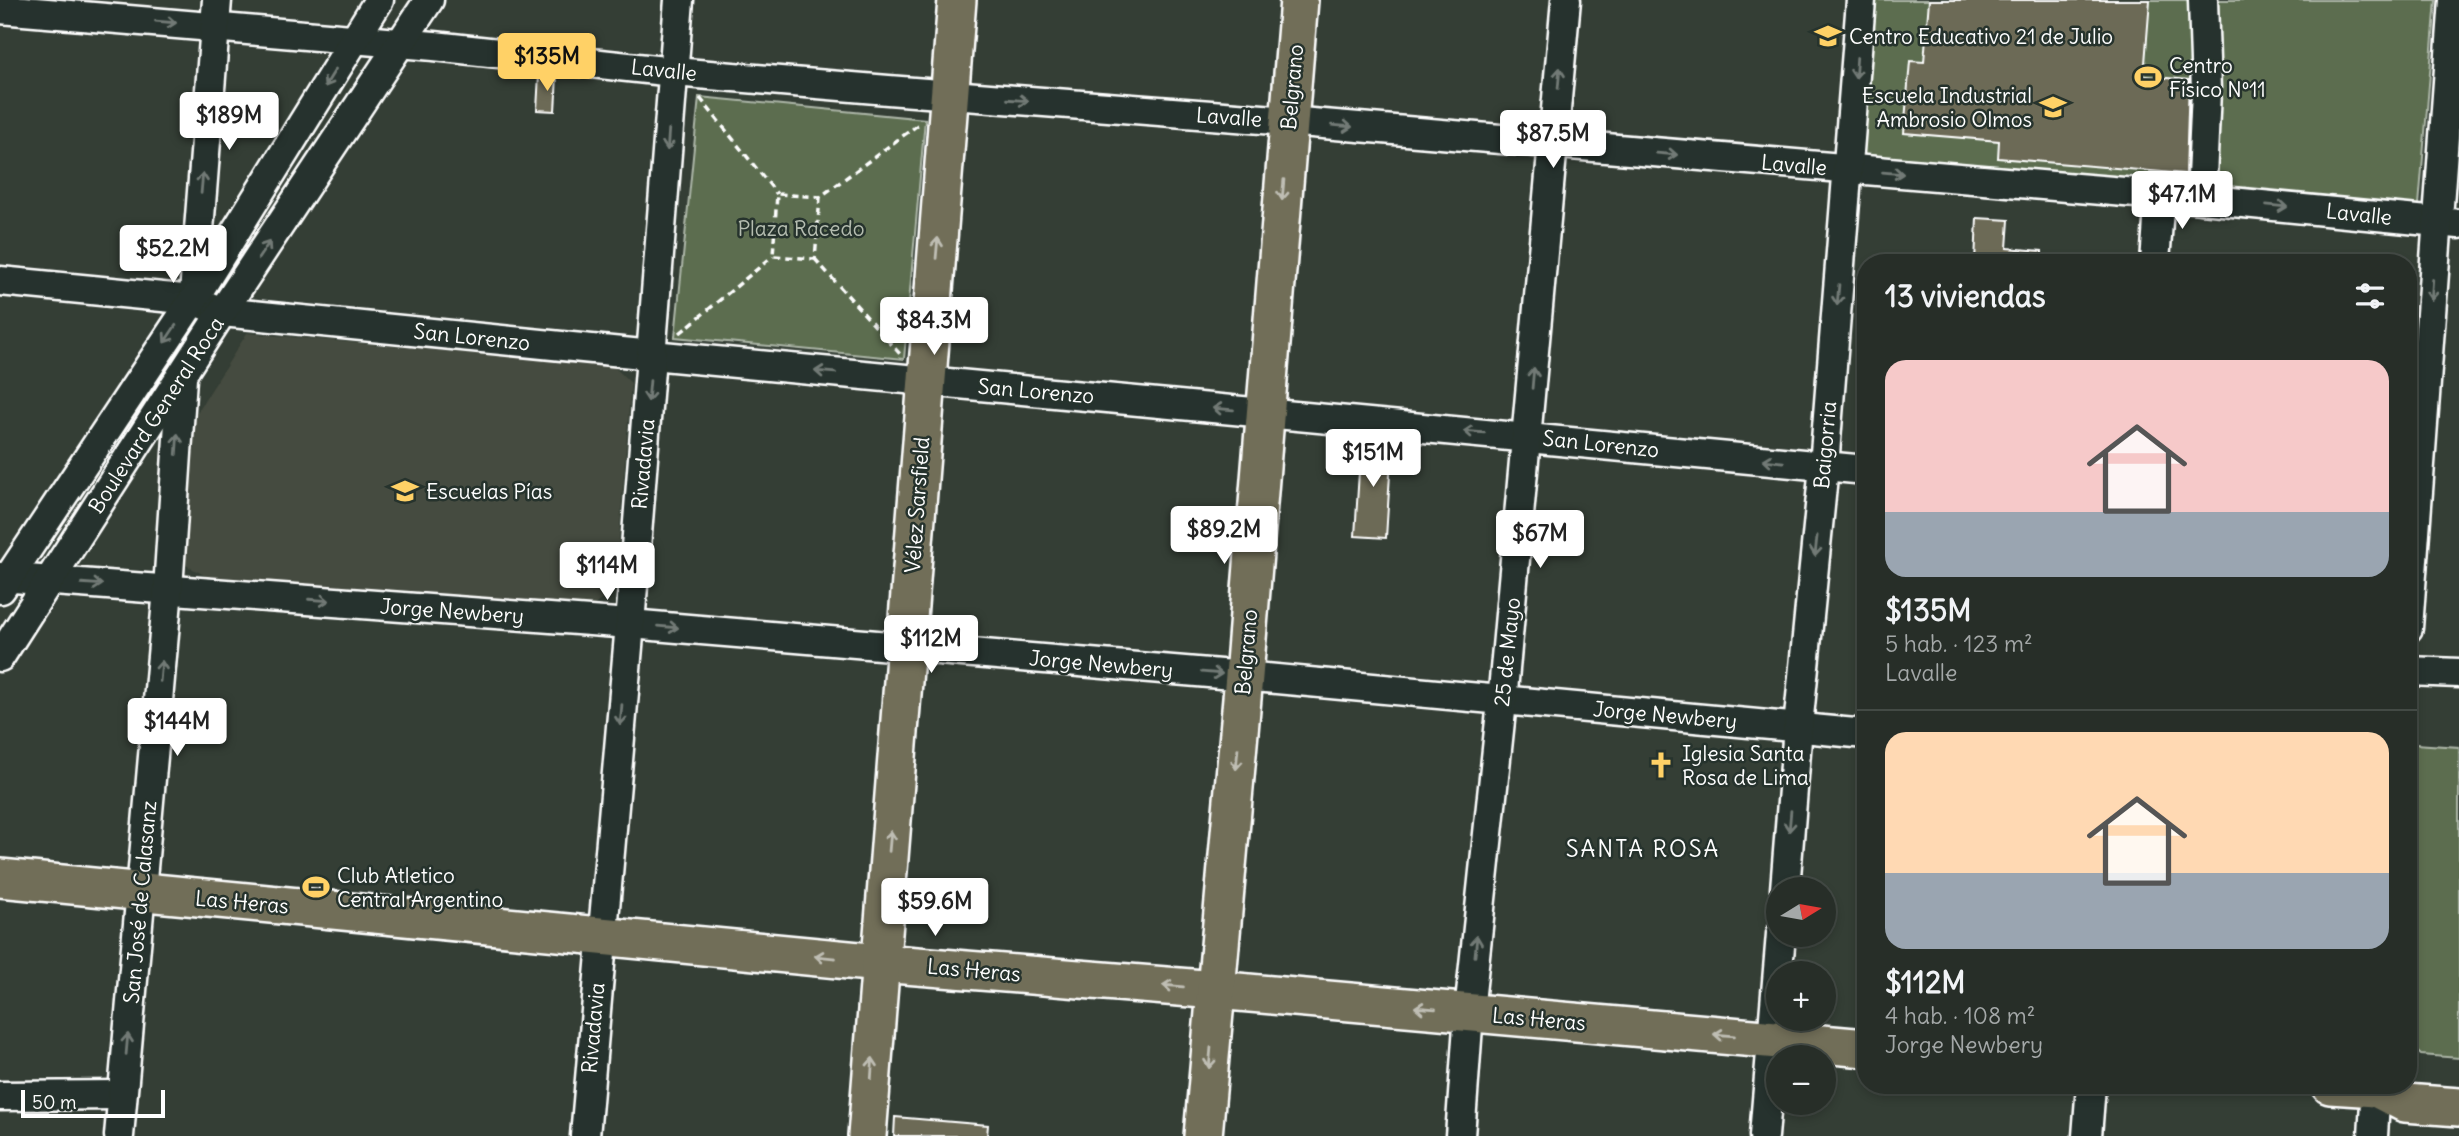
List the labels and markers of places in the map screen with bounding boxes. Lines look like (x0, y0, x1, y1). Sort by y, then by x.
school or university icon: Centro Educativo 21 de Julio (1813, 21, 1843, 51)
place label: Centro Educativo 21 de Julio (1849, 23, 2113, 50)
pin: $135M (498, 34, 596, 93)
place label: Centro Físico Nº11 (2169, 52, 2266, 103)
sports icon: Centro Físico Nº11 (2133, 62, 2163, 92)
place label: Escuela Industrial Ambrosio Olmos (1862, 82, 2032, 133)
pin: $189M (180, 92, 278, 152)
school or university icon: Escuela Industrial Ambrosio Olmos (2038, 92, 2068, 122)
pin: $87.5M (1496, 110, 1610, 170)
pin: $47.1M (2125, 172, 2239, 231)
pin: $52.2M (116, 226, 230, 285)
pin: $84.3M (877, 298, 991, 357)
pin: $151M (1324, 430, 1422, 489)
school or university icon: Escuelas Pías (390, 476, 420, 506)
place label: Escuelas Pías (426, 478, 552, 505)
pin: $89.2M (1167, 506, 1281, 566)
pin: $67M (1499, 510, 1581, 570)
pin: $114M (558, 542, 656, 602)
pin: $112M (882, 616, 980, 675)
pin: $144M (128, 698, 226, 758)
place label: Iglesia Santa Rosa de Lima (1682, 740, 1809, 791)
church icon: Iglesia Santa Rosa de Lima (1646, 750, 1676, 780)
place label: Club Atletico Central Argentino (337, 862, 503, 913)
sports icon: Club Atletico Central Argentino (301, 872, 331, 902)
pin: $59.6M (878, 878, 992, 938)

